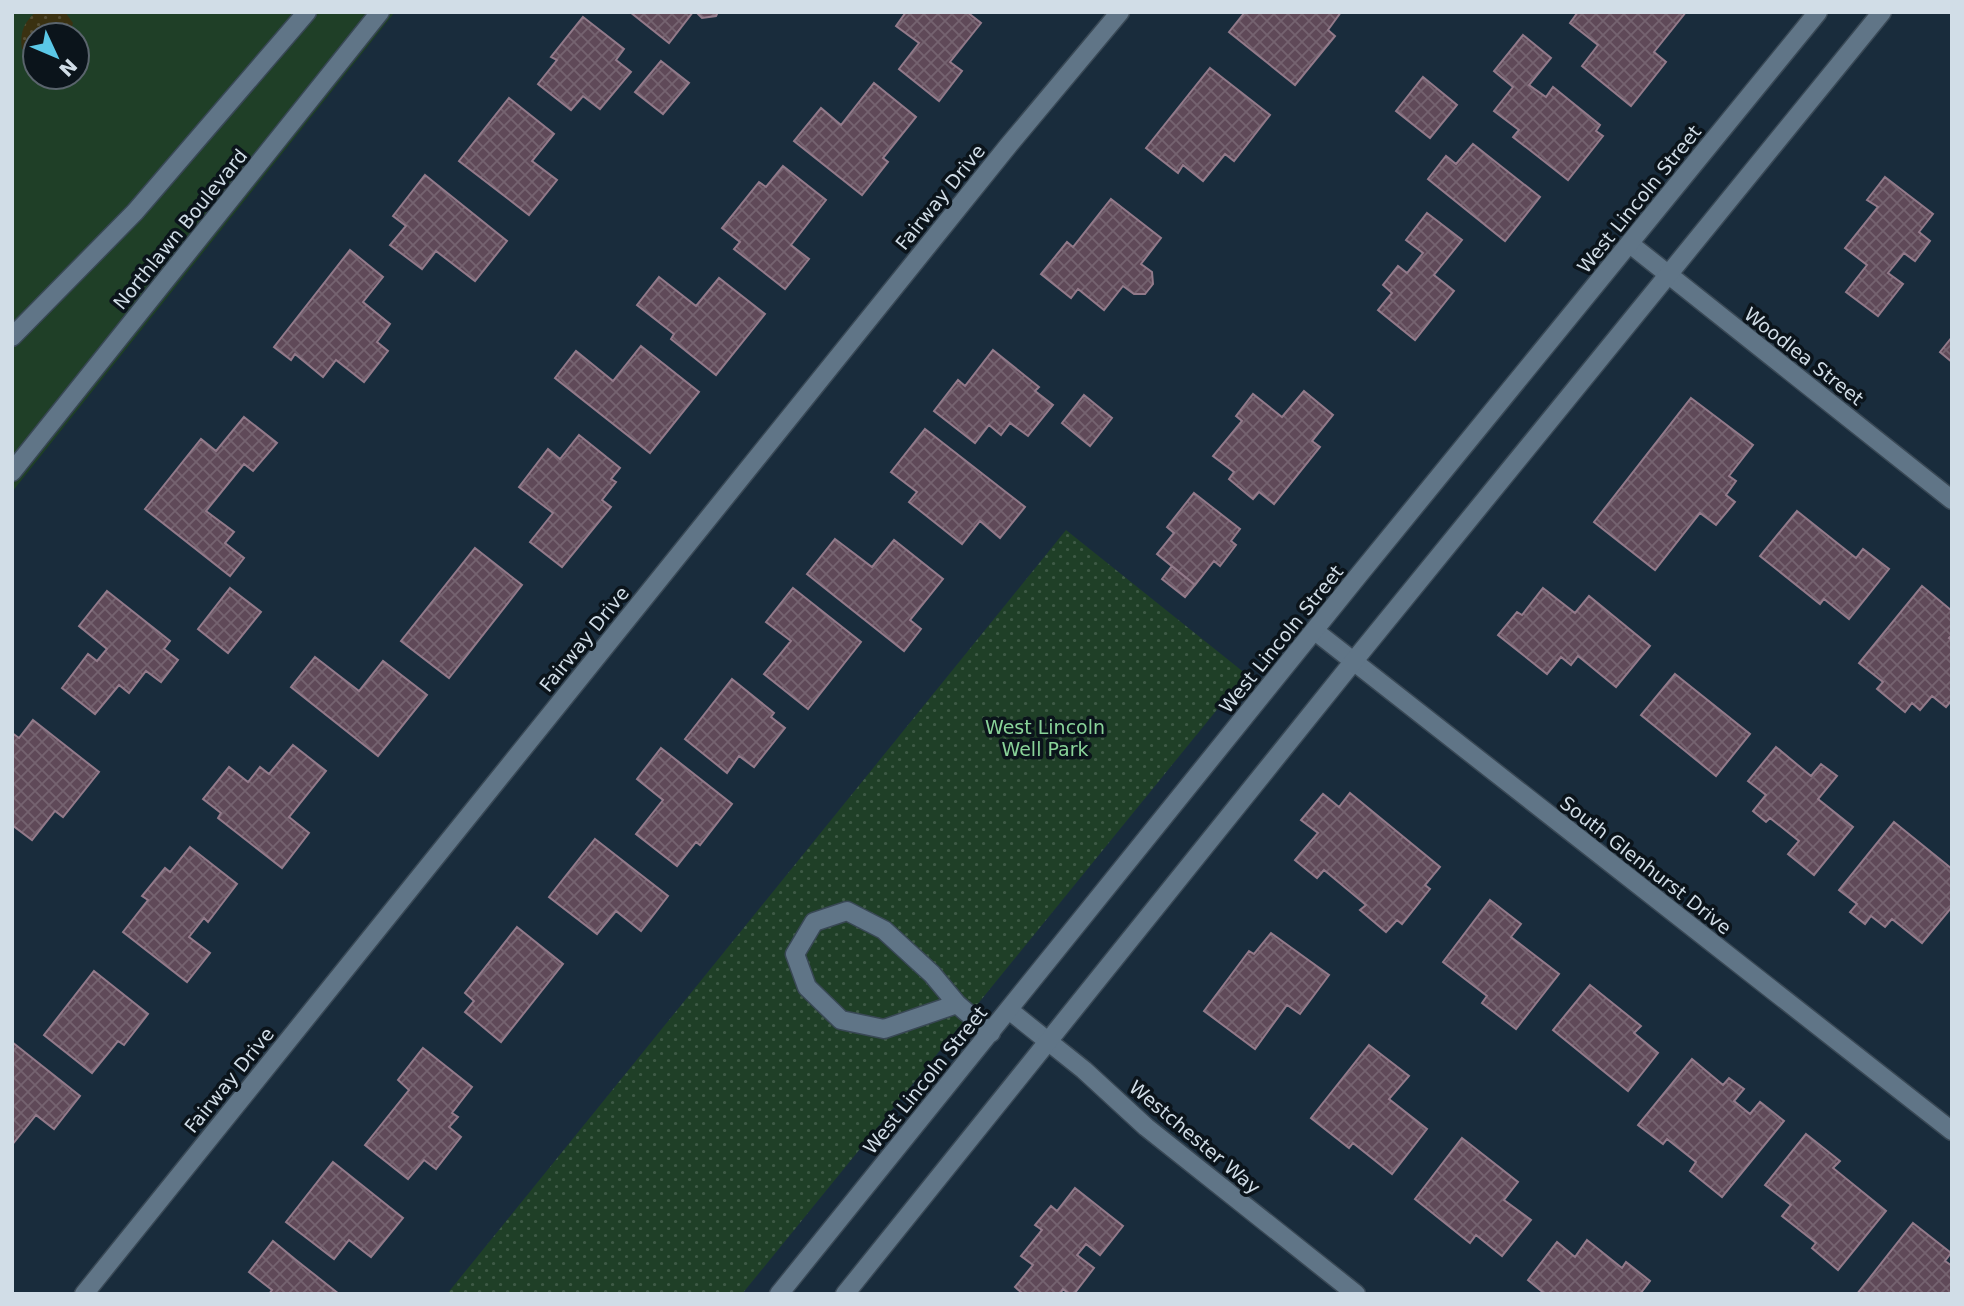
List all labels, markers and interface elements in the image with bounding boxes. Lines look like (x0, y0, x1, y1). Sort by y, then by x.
north arrow (21, 21, 91, 91)
text: N (55, 54, 82, 81)
street label: West Lincoln Street (1573, 121, 1705, 277)
street label: Fairway Drive (891, 140, 989, 254)
street label: Northlawn Boulevard (109, 144, 251, 314)
street label: Woodlea Street (1740, 303, 1868, 409)
street label: West Lincoln Street (1215, 561, 1347, 717)
street label: Fairway Drive (535, 582, 633, 696)
park label: West Lincoln Well Park (985, 716, 1105, 760)
street label: South Glenhurst Drive (1556, 791, 1736, 939)
street label: West Lincoln Street (859, 1002, 991, 1158)
street label: Fairway Drive (180, 1023, 278, 1137)
street label: Westchester Way (1125, 1076, 1265, 1198)

